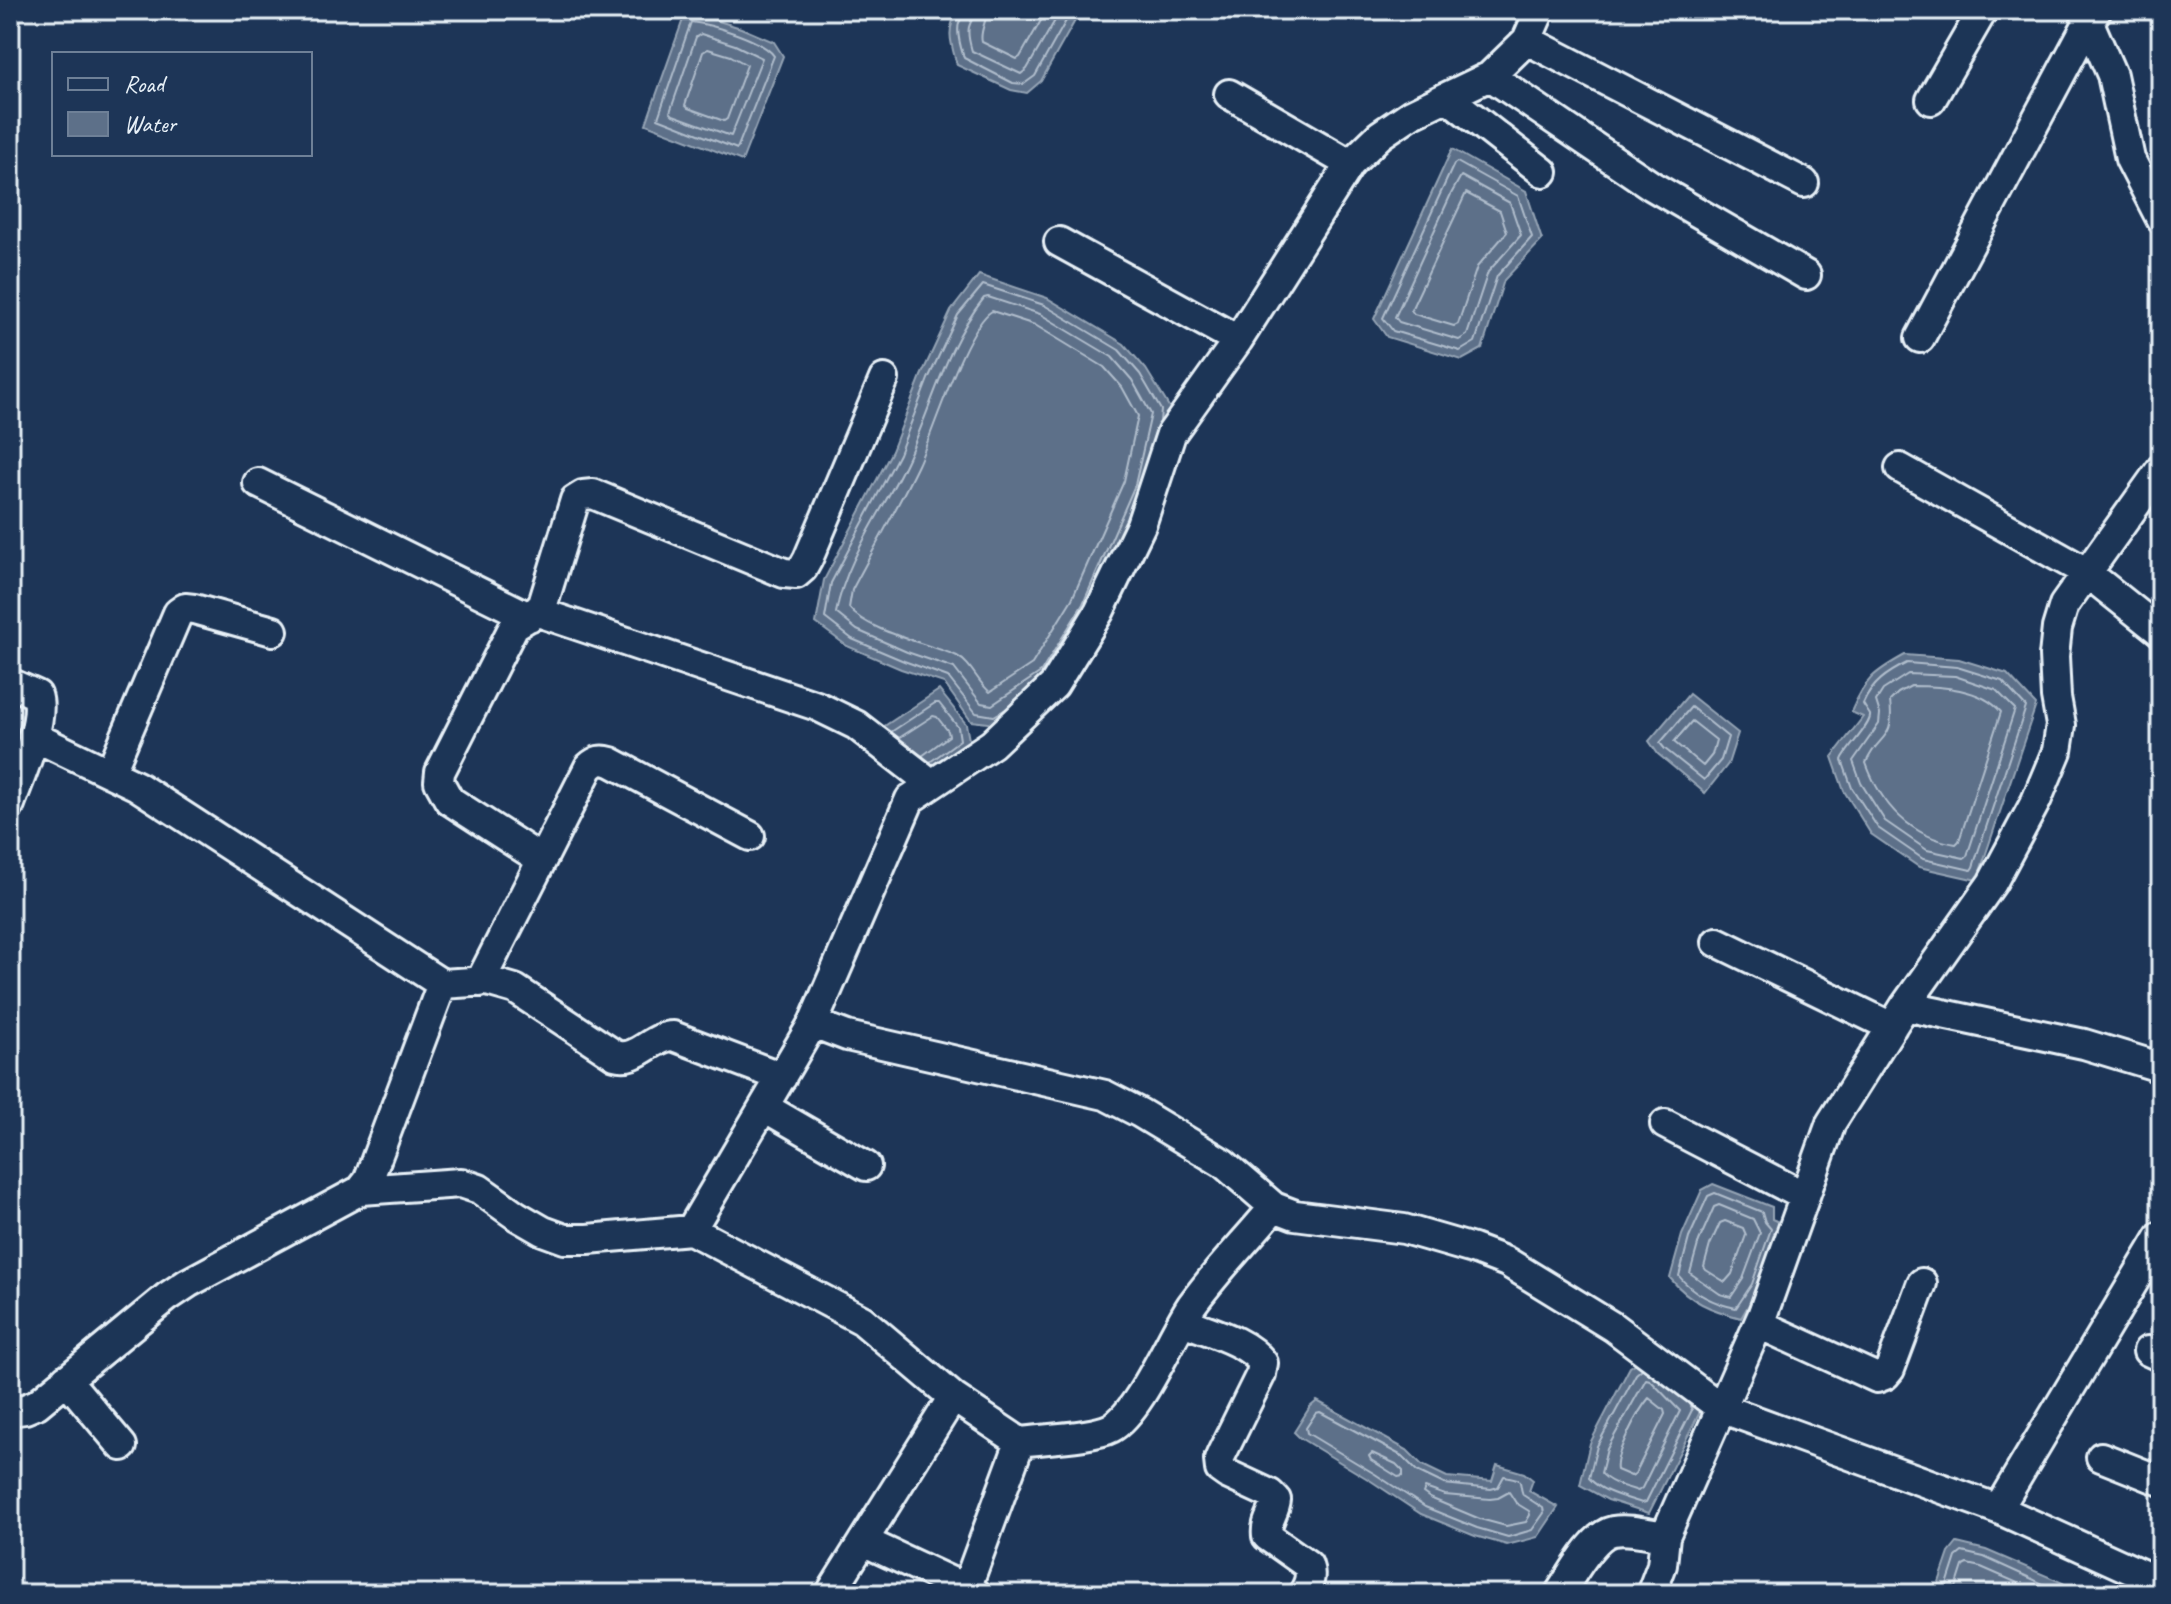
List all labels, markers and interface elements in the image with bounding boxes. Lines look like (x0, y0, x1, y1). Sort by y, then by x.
legend (52, 52, 312, 156)
text: Road (124, 69, 168, 99)
text: Water (124, 109, 179, 139)

